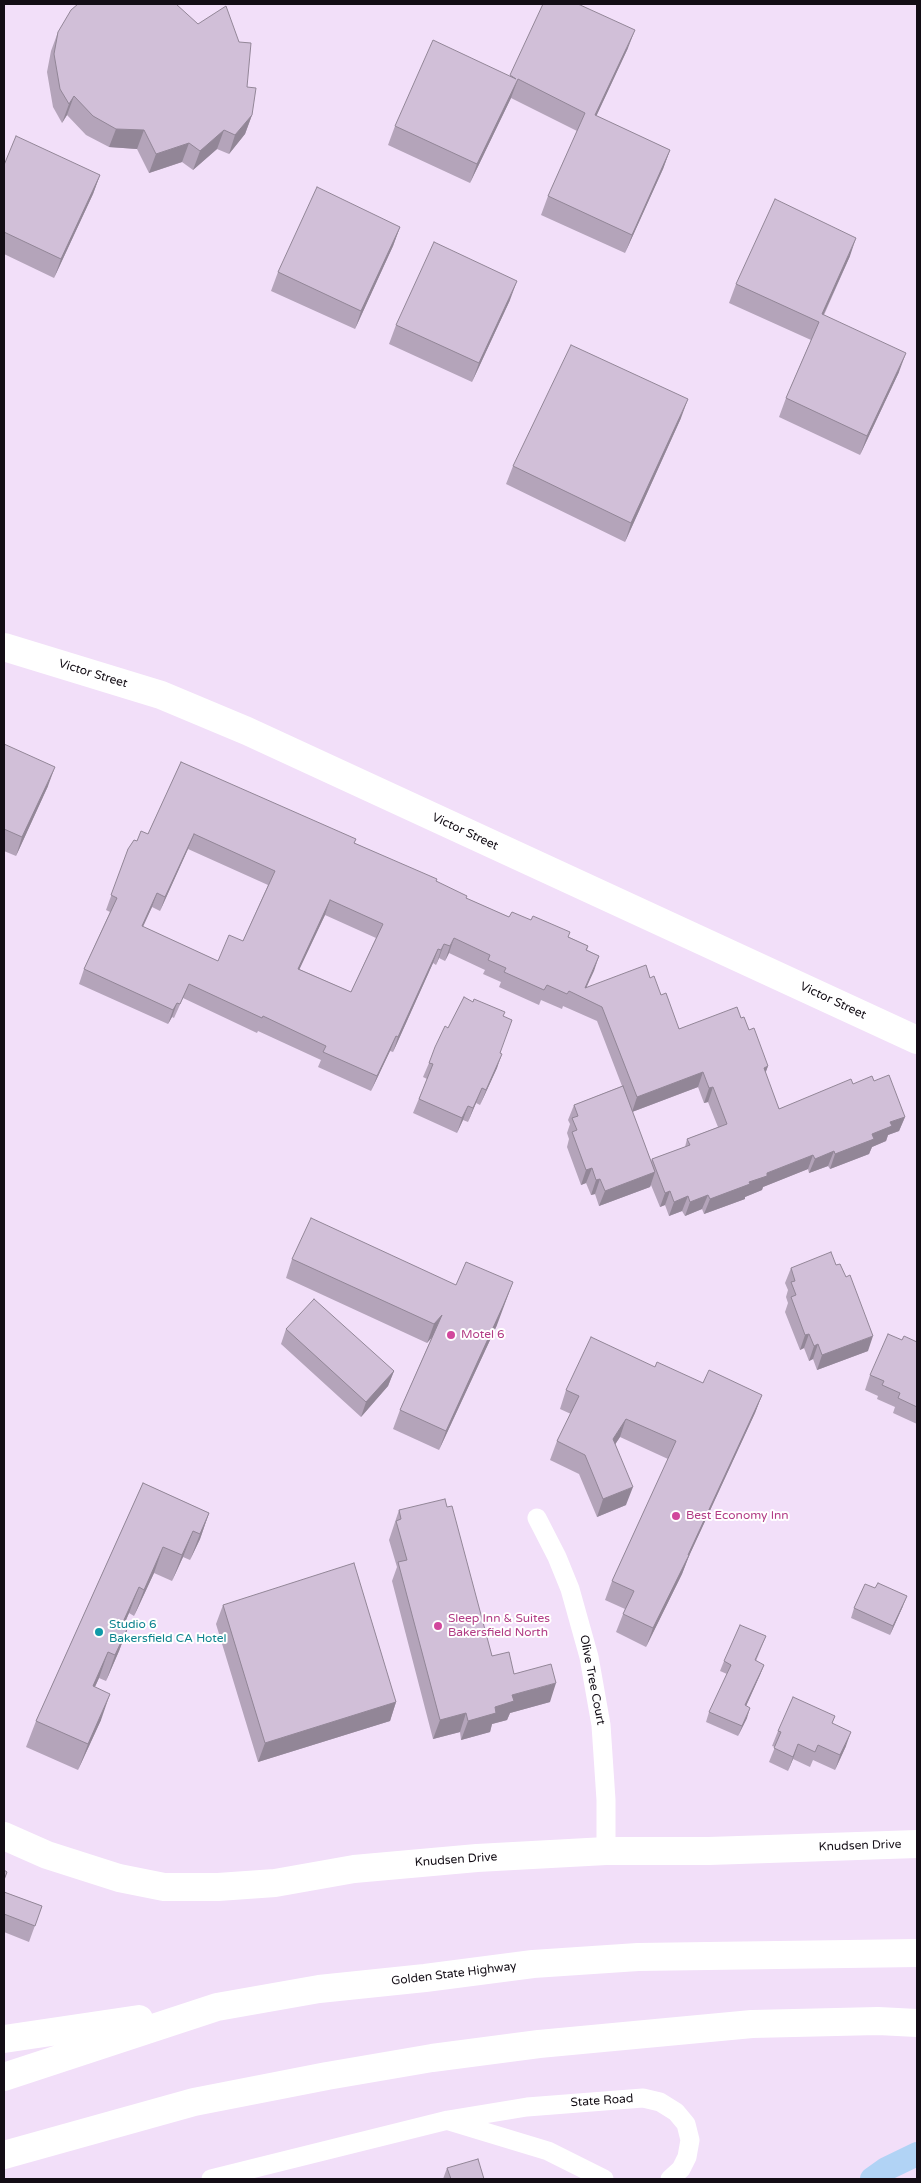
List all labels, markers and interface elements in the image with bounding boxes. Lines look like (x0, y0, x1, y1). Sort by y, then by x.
street label: Victor Street (57, 657, 129, 691)
street label: Victor Street (430, 810, 500, 854)
street label: Victor Street (798, 979, 868, 1023)
place label: Motel 6 (461, 1328, 505, 1342)
marker: Motel 6 (445, 1329, 457, 1341)
place label: Best Economy Inn (686, 1509, 789, 1523)
marker: Best Economy Inn (670, 1510, 682, 1522)
place label: Sleep Inn & Suites Bakersfield North (448, 1612, 550, 1640)
place label: Studio 6 Bakersfield CA Hotel (109, 1618, 227, 1646)
marker: Sleep Inn & Suites Bakersfield North (432, 1620, 444, 1632)
marker: Studio 6 Bakersfield CA Hotel (93, 1626, 105, 1638)
street label: Olive Tree Court (576, 1634, 608, 1726)
street label: Knudsen Drive (818, 1837, 902, 1855)
street label: Knudsen Drive (414, 1850, 498, 1870)
street label: Golden State Highway (391, 1959, 517, 1989)
street label: State Road (570, 2092, 634, 2110)

